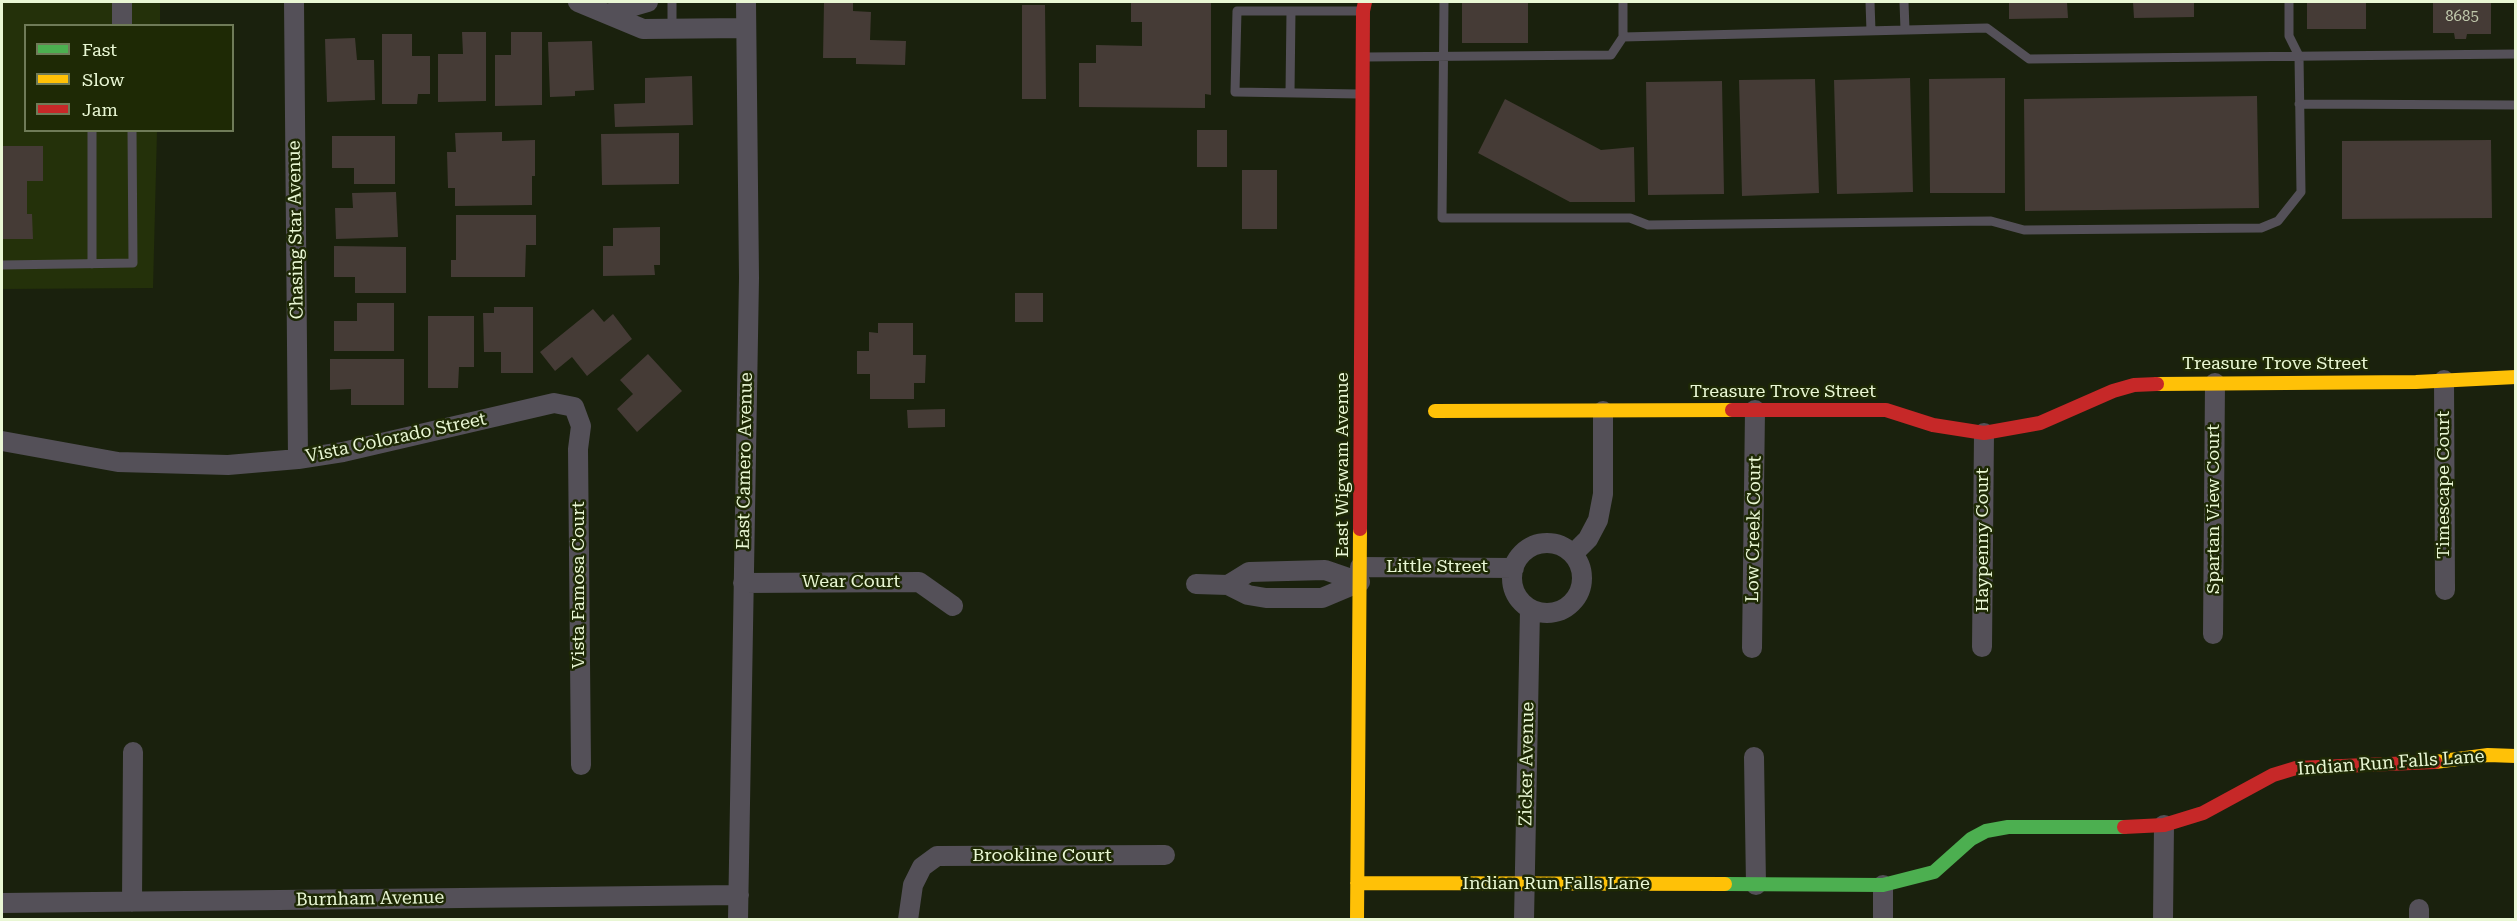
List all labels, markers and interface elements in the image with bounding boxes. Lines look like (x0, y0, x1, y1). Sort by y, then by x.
house number: 8685 (2445, 8, 2479, 26)
legend (24, 24, 234, 132)
text: Fast (82, 39, 117, 60)
text: Slow (82, 69, 124, 90)
text: Jam (82, 99, 118, 120)
street label: Chasing Star Avenue (284, 140, 308, 320)
street label: Treasure Trove Street (2182, 353, 2368, 375)
street label: East Camero Avenue (733, 372, 757, 550)
street label: East Wigwam Avenue (1332, 372, 1354, 558)
street label: Treasure Trove Street (1690, 381, 1876, 403)
street label: Vista Colorado Street (304, 408, 488, 468)
street label: Timescape Court (2433, 411, 2455, 559)
street label: Spartan View Court (2203, 424, 2225, 594)
street label: Low Creek Court (1742, 455, 1766, 603)
street label: Haypenny Court (1972, 468, 1994, 612)
street label: Vista Famosa Court (568, 501, 590, 669)
street label: Little Street (1386, 556, 1488, 578)
street label: Wear Court (802, 571, 900, 593)
street label: Zicker Avenue (1515, 702, 1539, 826)
street label: Indian Run Falls Lane (2297, 746, 2485, 780)
street label: Brookline Court (972, 845, 1112, 867)
street label: Indian Run Falls Lane (1462, 873, 1650, 895)
street label: Burnham Avenue (295, 887, 445, 911)

